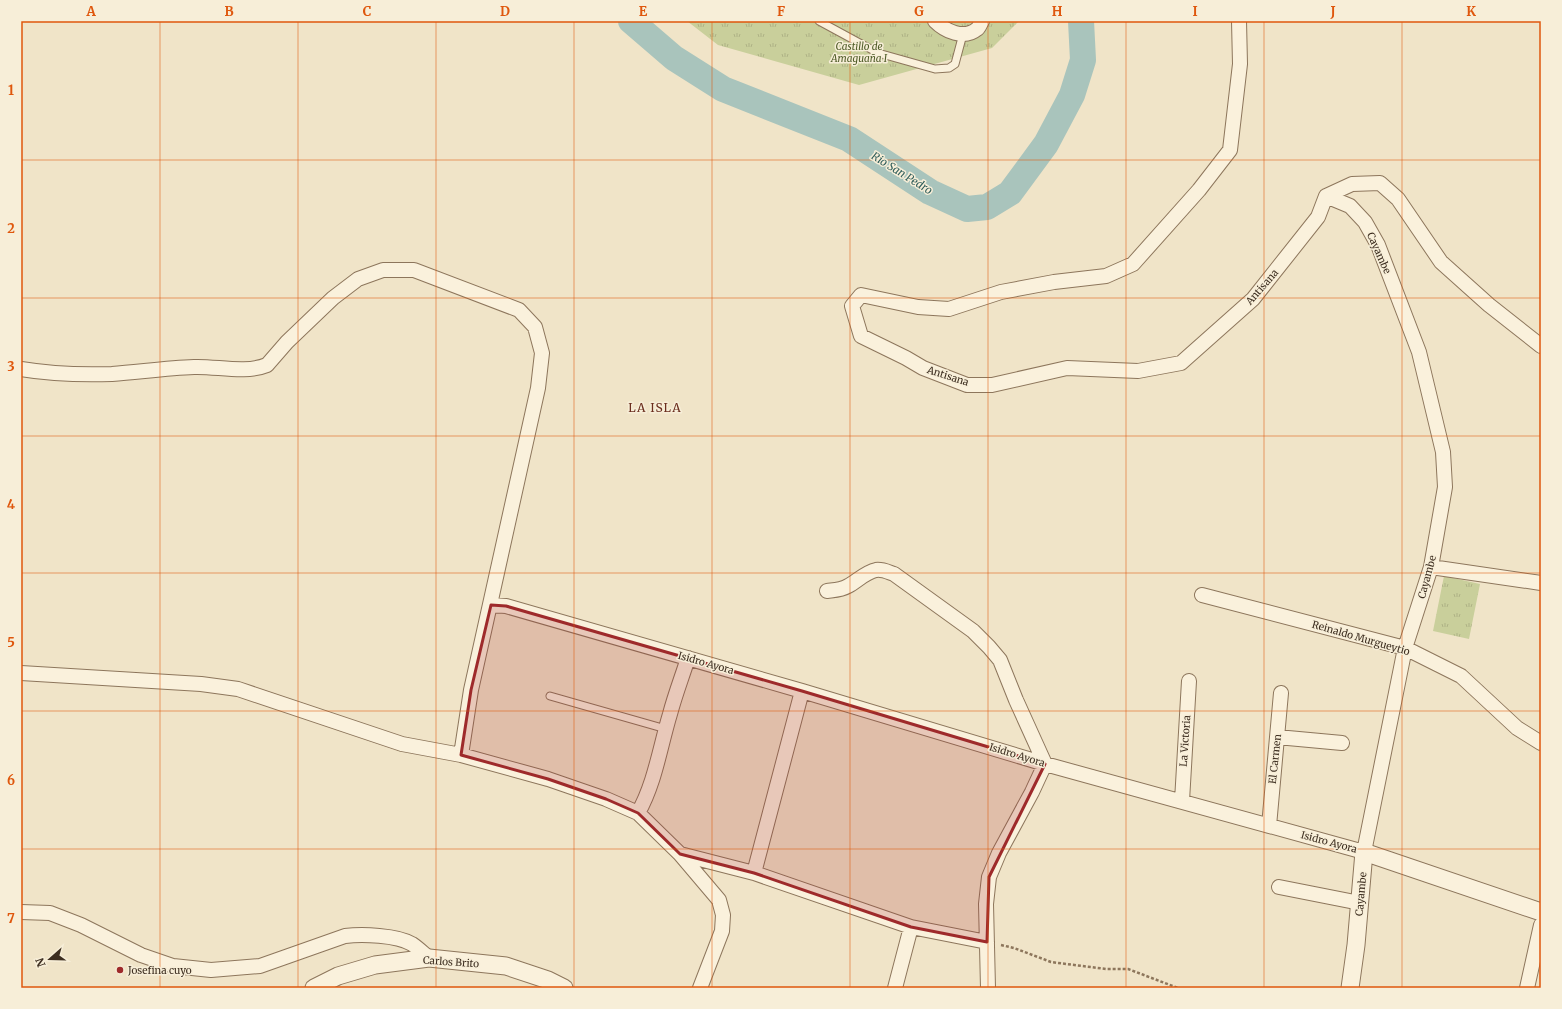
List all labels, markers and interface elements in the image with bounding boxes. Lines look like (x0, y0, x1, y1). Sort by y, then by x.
text: A (85, 3, 96, 20)
text: B (224, 3, 234, 20)
text: C (363, 3, 372, 20)
text: D (500, 3, 510, 20)
text: E (639, 3, 648, 20)
text: F (777, 3, 785, 20)
text: G (914, 3, 924, 20)
text: H (1052, 3, 1063, 20)
text: I (1192, 3, 1198, 20)
text: J (1329, 3, 1336, 20)
text: K (1466, 3, 1476, 20)
park label: Castillo de Amaguaña I (830, 40, 888, 65)
text: 1 (8, 82, 14, 99)
water label: Rio San Pedro (869, 149, 935, 197)
text: 2 (7, 220, 15, 237)
street label: Cayambe (1364, 230, 1394, 276)
street label: Antisana (1242, 266, 1281, 308)
text: 3 (7, 358, 15, 375)
street label: Antisana (924, 363, 971, 389)
district label: LA ISLA (628, 400, 682, 415)
text: 4 (7, 496, 16, 513)
street label: Cayambe (1415, 554, 1439, 600)
street label: Reinaldo Murgueytio (1311, 618, 1412, 658)
text: 5 (7, 634, 15, 651)
street label: Isidro Ayora (676, 649, 736, 677)
street label: La Victoria (1177, 714, 1193, 767)
street label: El Carmen (1266, 733, 1284, 785)
street label: Isidro Ayora (988, 740, 1047, 770)
text: 6 (7, 772, 15, 789)
street label: Isidro Ayora (1299, 828, 1359, 856)
street label: Cayambe (1353, 871, 1369, 917)
text: 7 (7, 910, 15, 927)
north arrow (30, 939, 70, 979)
street label: Carlos Brito (423, 954, 480, 970)
text: N (32, 956, 49, 969)
place label: Josefina cuyo (127, 964, 192, 977)
marker: Josefina cuyo (115, 965, 125, 975)

